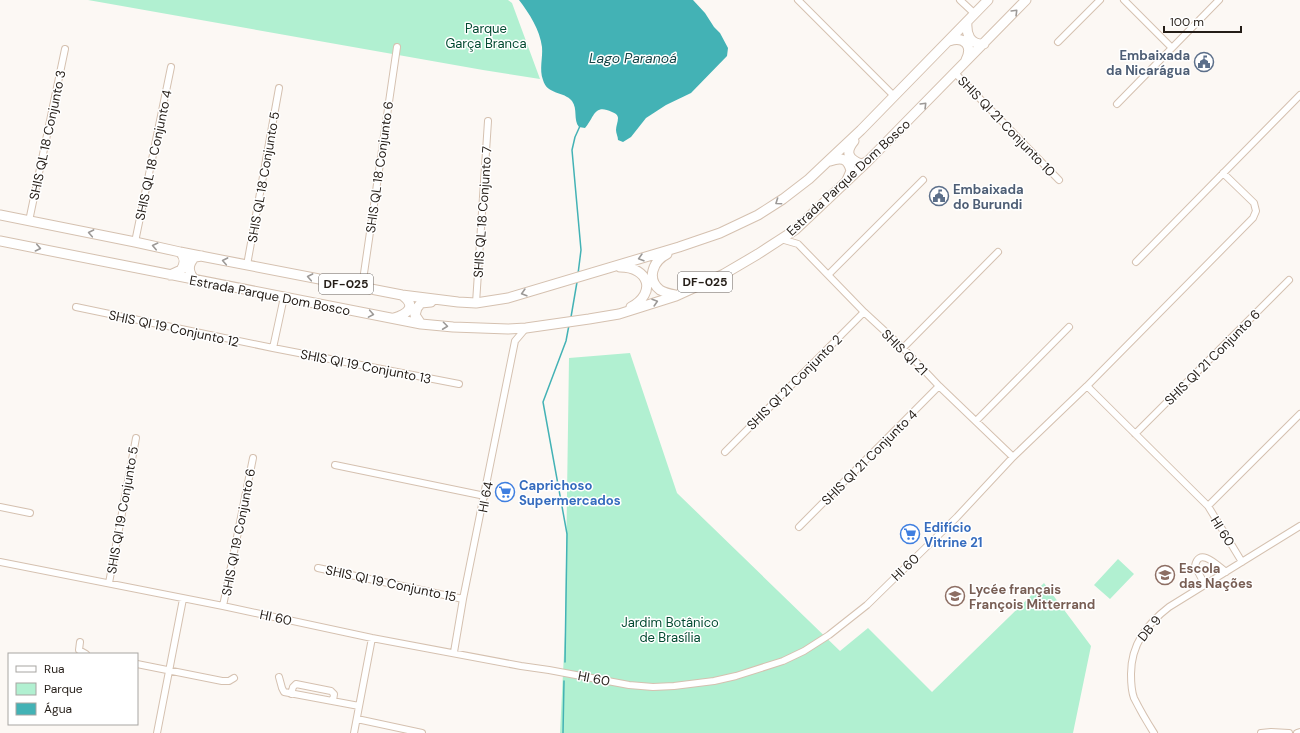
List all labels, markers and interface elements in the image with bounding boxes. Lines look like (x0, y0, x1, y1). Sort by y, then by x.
scale bar (1164, 8, 1241, 34)
one-way arrow (1010, 9, 1018, 17)
text: 100 m (1170, 14, 1204, 30)
park label: Parque Garça Branca (445, 20, 527, 52)
place label: Embaixada da Nicarágua (1106, 47, 1190, 79)
water label: Lago Paranoá (589, 49, 677, 67)
public building icon: Embaixada da Nicarágua (1193, 51, 1215, 73)
street label: SHIS QL 18 Conjunto 3 (25, 69, 70, 202)
street label: SHIS QI 21 Conjunto 10 (954, 72, 1059, 180)
street label: SHIS QL 18 Conjunto 4 (131, 88, 176, 222)
street label: SHIS QL 18 Conjunto 6 (362, 100, 397, 234)
one-way arrow (919, 102, 927, 110)
street label: SHIS QL 18 Conjunto 5 (244, 110, 283, 244)
street label: Estrada Parque Dom Bosco (783, 115, 914, 239)
street label: SHIS QL 18 Conjunto 7 (469, 146, 496, 278)
place label: Embaixada do Burundi (953, 181, 1024, 213)
public building icon: Embaixada do Burundi (928, 185, 950, 207)
one-way arrow (775, 198, 782, 205)
one-way arrow (88, 229, 94, 238)
one-way arrow (35, 243, 41, 252)
one-way arrow (152, 243, 158, 251)
one-way arrow (638, 253, 645, 262)
one-way arrow (222, 257, 228, 265)
street label: Estrada Parque Dom Bosco (188, 272, 352, 319)
road number: DF-025 (678, 272, 732, 292)
one-way arrow (306, 274, 313, 282)
road number: DF-025 (319, 274, 373, 294)
one-way arrow (520, 288, 527, 297)
one-way arrow (652, 298, 659, 307)
street label: SHIS QI 19 Conjunto 12 (107, 306, 241, 351)
street label: SHIS QI 21 Conjunto 6 (1161, 306, 1264, 409)
one-way arrow (367, 310, 374, 318)
one-way arrow (442, 322, 448, 331)
street label: SHIS QI 21 (878, 326, 931, 379)
street label: SHIS QI 21 Conjunto 2 (743, 331, 846, 434)
street label: SHIS QI 19 Conjunto 13 (299, 345, 433, 388)
street label: SHIS QI 21 Conjunto 4 (818, 406, 921, 509)
street label: SHIS QI 19 Conjunto 5 (103, 445, 142, 575)
street label: SHIS QI 19 Conjunto 6 (218, 467, 259, 597)
place label: Caprichoso Supermercados (519, 477, 621, 509)
street label: HI 64 (474, 480, 497, 514)
supermarket icon: Caprichoso Supermercados (494, 481, 516, 503)
street label: HI 60 (1207, 513, 1238, 550)
place label: Edifício Vitrine 21 (924, 519, 982, 551)
supermarket icon: Edifício Vitrine 21 (899, 523, 921, 545)
street label: HI 60 (888, 550, 923, 585)
place label: Escola das Nações (1179, 560, 1253, 592)
street label: SHIS QI 19 Conjunto 15 (324, 561, 458, 606)
school or university icon: Escola das Nações (1154, 564, 1176, 586)
place label: Lycée français François Mitterrand (969, 581, 1095, 613)
school or university icon: Lycée français François Mitterrand (944, 585, 966, 607)
street label: HI 60 (258, 606, 294, 629)
street label: DB 9 (1134, 612, 1165, 645)
park label: Jardim Botânico de Brasília (621, 614, 719, 646)
legend (8, 653, 138, 725)
text: Rua (44, 661, 65, 677)
street label: HI 60 (576, 667, 612, 690)
text: Parque (44, 681, 83, 697)
text: Água (44, 701, 72, 717)

